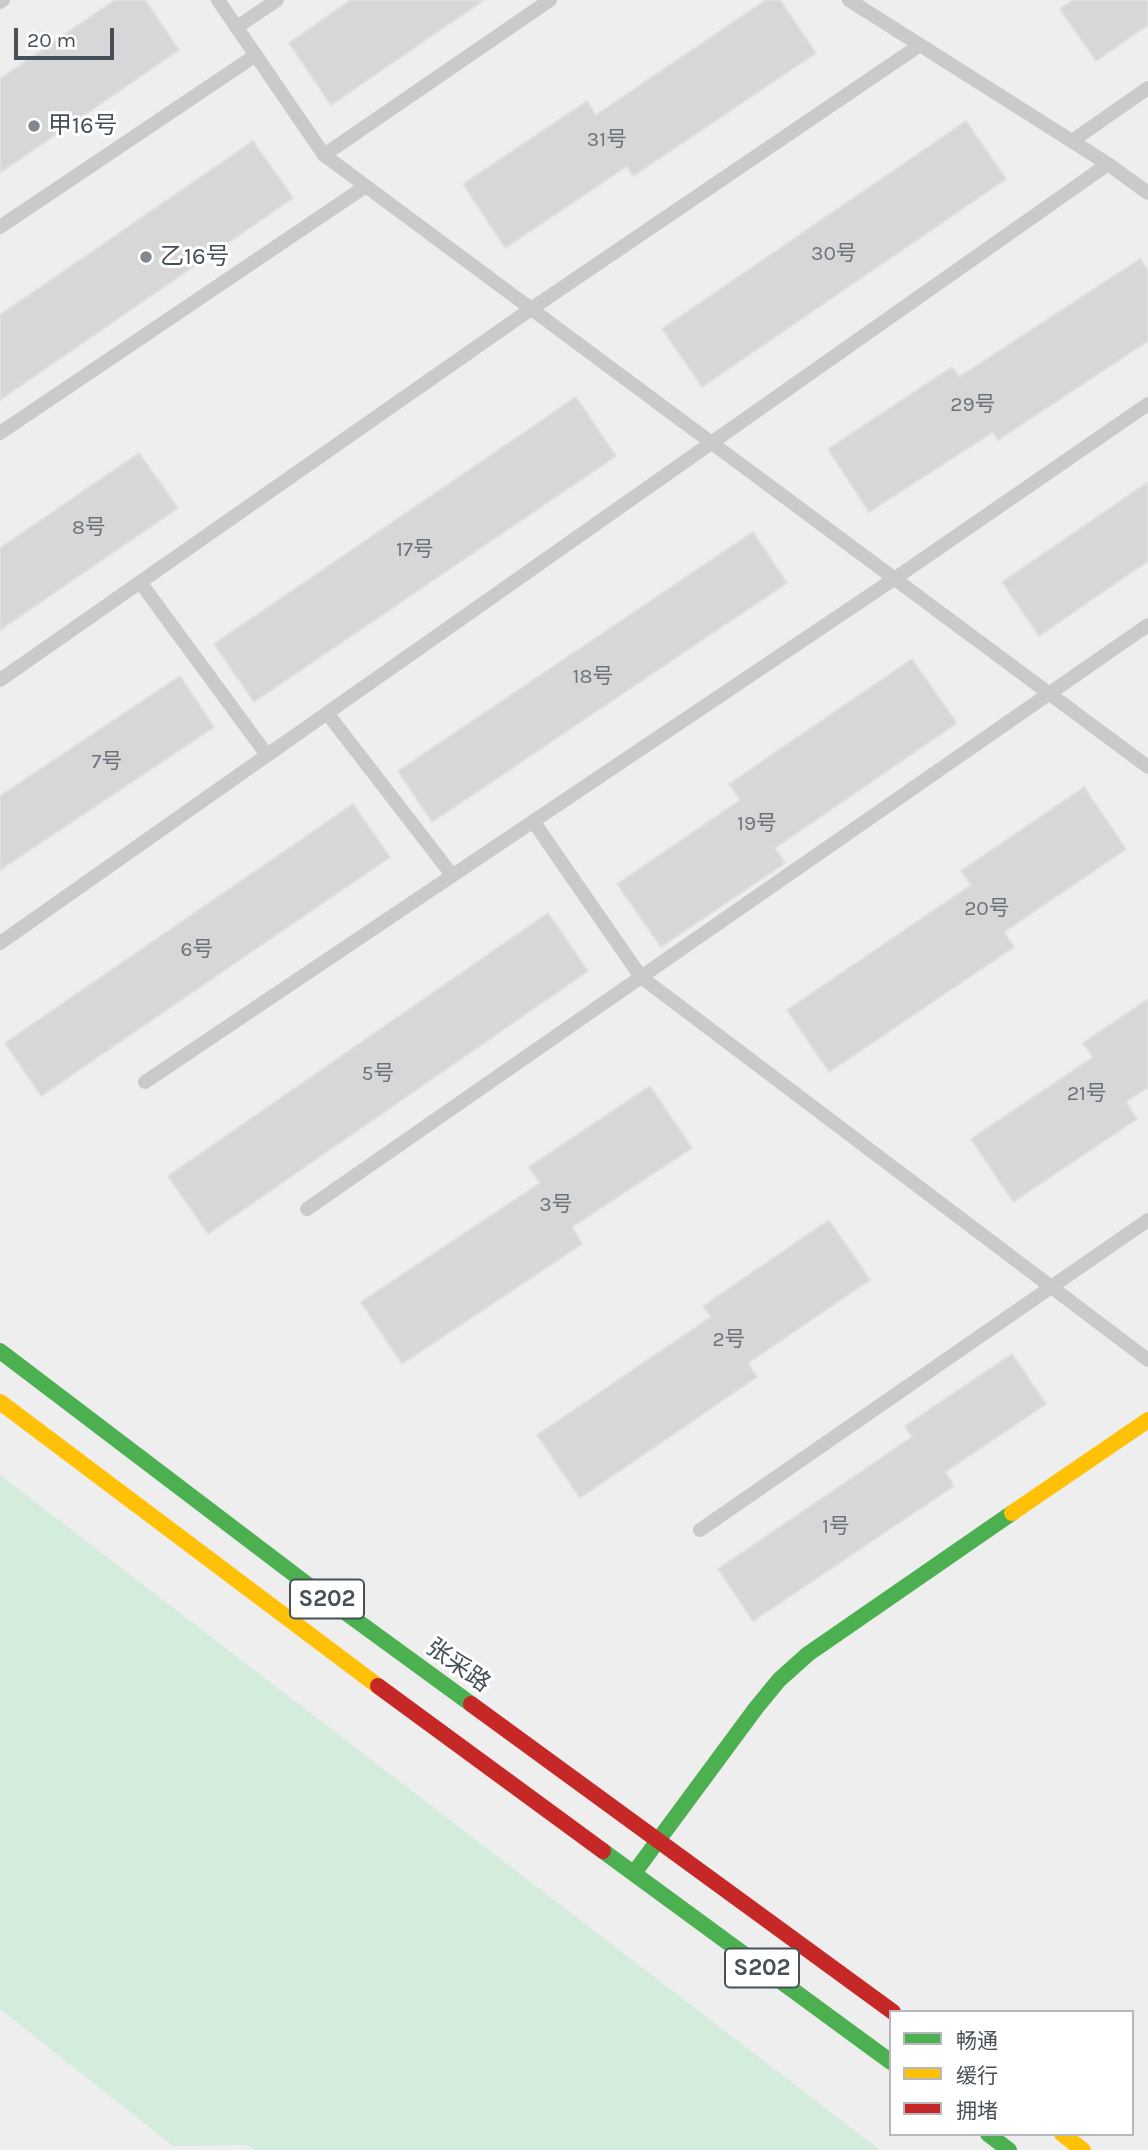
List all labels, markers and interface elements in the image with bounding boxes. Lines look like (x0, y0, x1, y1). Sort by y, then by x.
scale bar (18, 14, 117, 58)
text: 20 m (27, 28, 76, 52)
place label: 甲16号 (48, 112, 118, 140)
marker: 甲16号 (26, 118, 42, 134)
house number: 31号 (587, 127, 627, 153)
house number: 30号 (811, 241, 857, 267)
place label: 乙16号 (160, 243, 230, 271)
marker: 乙16号 (138, 249, 154, 265)
house number: 29号 (950, 392, 996, 418)
house number: 8号 (72, 515, 106, 541)
house number: 17号 (396, 537, 434, 563)
house number: 18号 (573, 664, 613, 690)
house number: 7号 (92, 749, 122, 775)
house number: 19号 (737, 811, 777, 837)
house number: 20号 (964, 896, 1010, 922)
house number: 6号 (180, 937, 214, 963)
house number: 5号 (362, 1061, 394, 1087)
house number: 21号 (1067, 1081, 1107, 1107)
house number: 3号 (539, 1192, 573, 1218)
house number: 2号 (712, 1327, 746, 1353)
house number: 1号 (822, 1514, 850, 1540)
road number: S202 (290, 1580, 364, 1618)
street label: 张采路 (420, 1633, 496, 1699)
road number: S202 (725, 1949, 799, 1988)
legend (889, 2010, 1134, 2136)
text: 畅通 (956, 2029, 998, 2053)
text: 缓行 (956, 2064, 998, 2088)
text: 拥堵 (956, 2099, 998, 2123)

